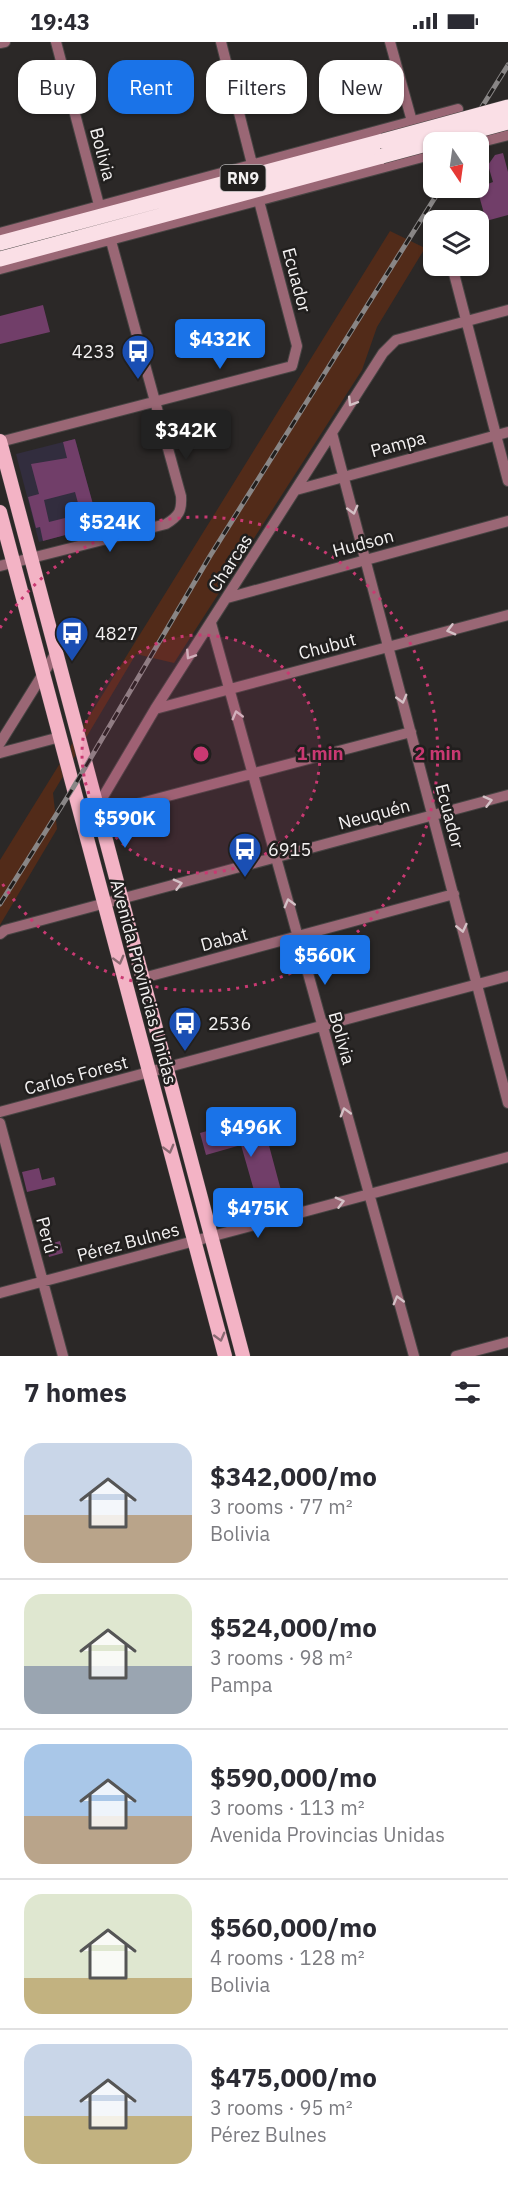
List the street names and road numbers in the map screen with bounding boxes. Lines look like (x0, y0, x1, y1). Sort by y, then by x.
street label: Bolivia (85, 125, 121, 184)
road number: RN9 (220, 165, 266, 191)
street label: Ecuador (277, 245, 317, 315)
street label: Pampa (368, 426, 428, 462)
street label: Hudson (330, 524, 396, 562)
street label: Charcas (203, 529, 257, 597)
street label: Chubut (296, 627, 358, 665)
street label: Ecuador (430, 781, 470, 851)
street label: Neuquén (335, 793, 413, 835)
street label: Avenida Provincias Unidas (106, 877, 182, 1087)
street label: Dabat (198, 922, 250, 956)
street label: Bolivia (323, 1009, 361, 1068)
street label: Carlos Forest (22, 1050, 130, 1100)
street label: Perú (31, 1214, 63, 1256)
street label: Pérez Bulnes (74, 1217, 182, 1267)

